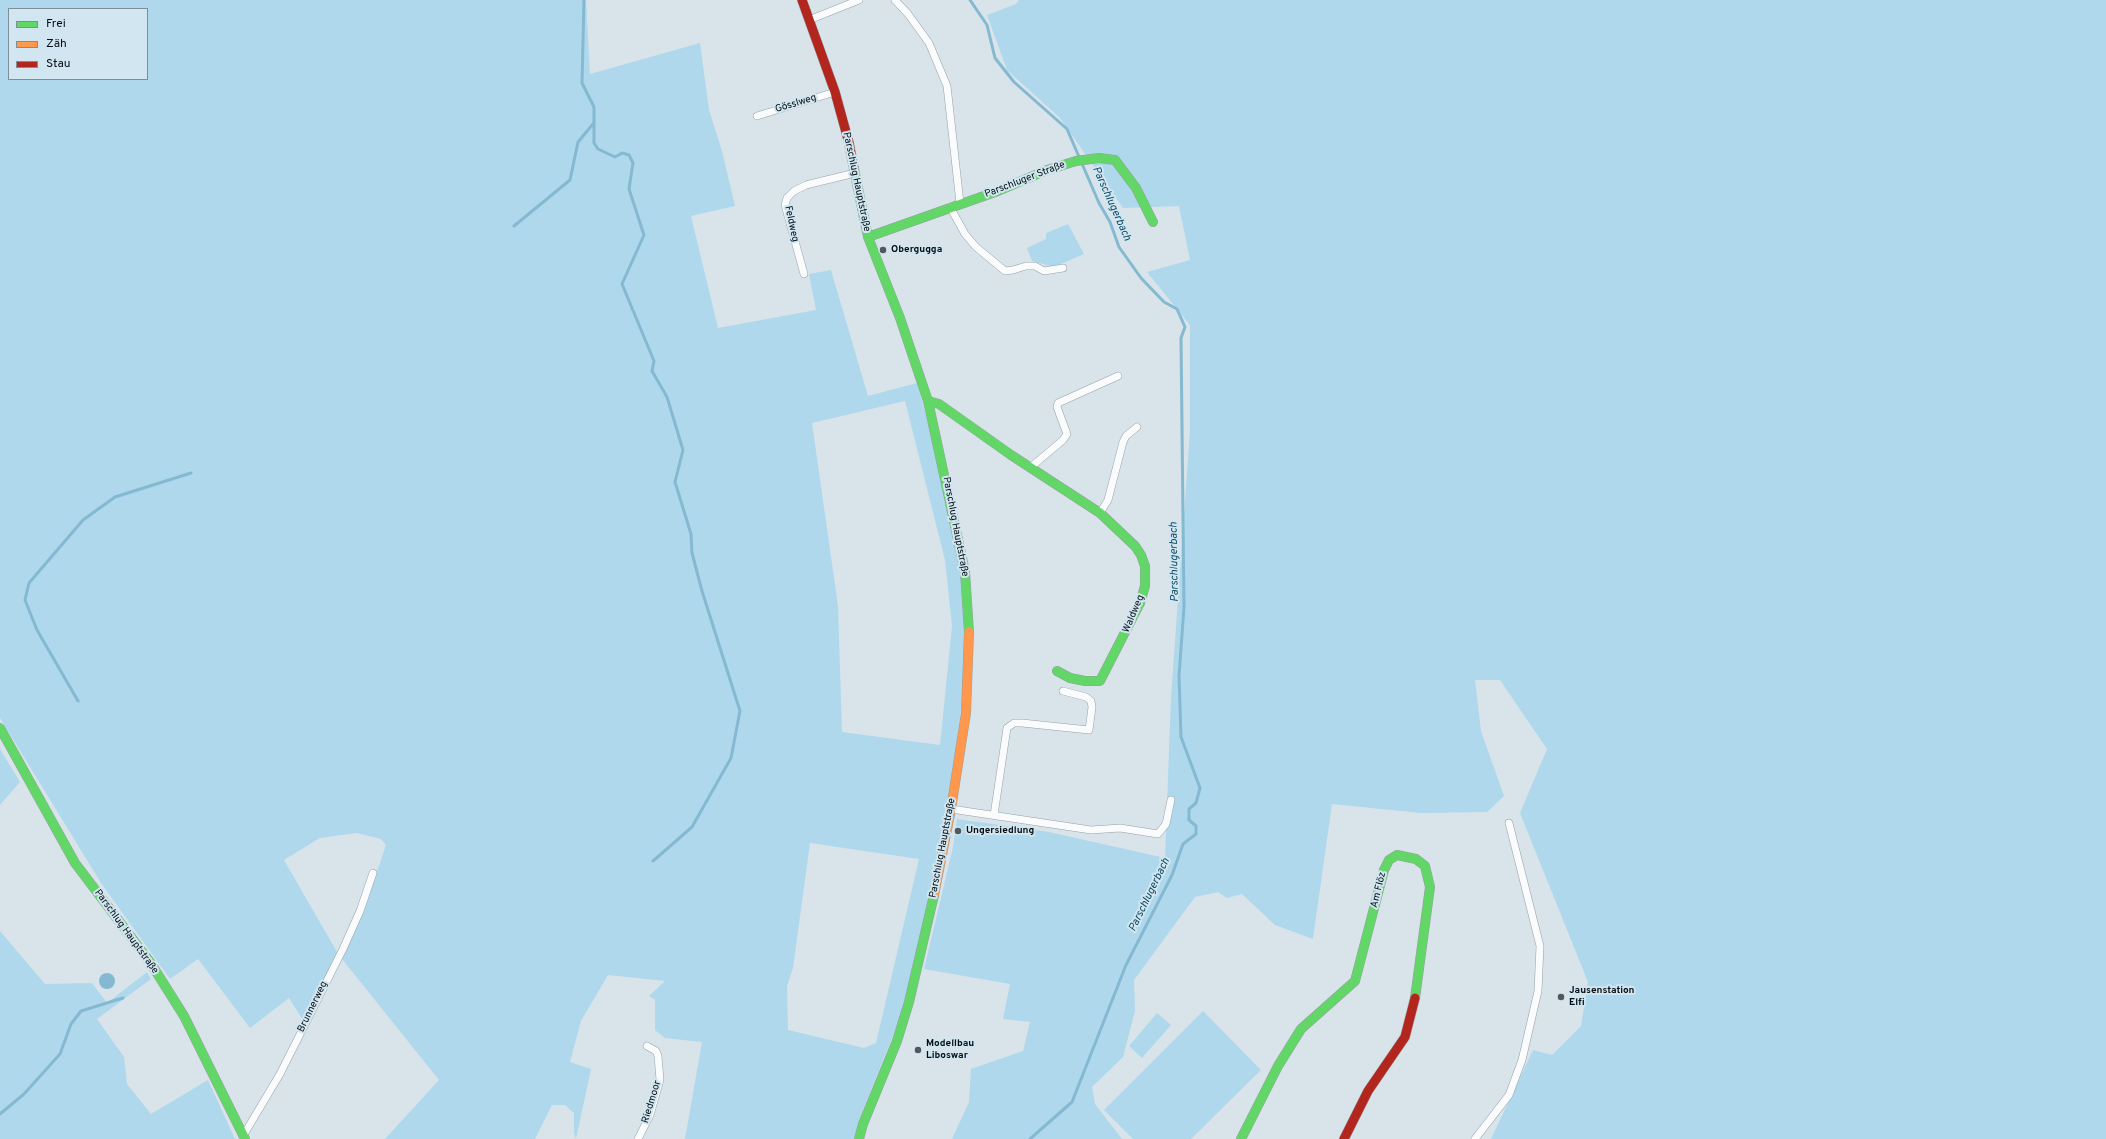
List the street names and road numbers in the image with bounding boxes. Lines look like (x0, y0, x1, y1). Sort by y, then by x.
street label: Gösslweg (774, 92, 818, 116)
street label: Parschlug Hauptstraße (840, 131, 872, 233)
street label: Parschluger Straße (983, 159, 1067, 201)
street label: Feldweg (781, 205, 801, 243)
street label: Parschlug Hauptstraße (939, 476, 971, 578)
street label: Waldweg (1121, 593, 1147, 635)
street label: Parschlug Hauptstraße (927, 797, 959, 899)
street label: Am Flöz (1369, 871, 1389, 909)
street label: Parschlug Hauptstraße (91, 887, 161, 977)
street label: Brunnerweg (296, 980, 330, 1034)
street label: Riedmoor (640, 1079, 664, 1125)

